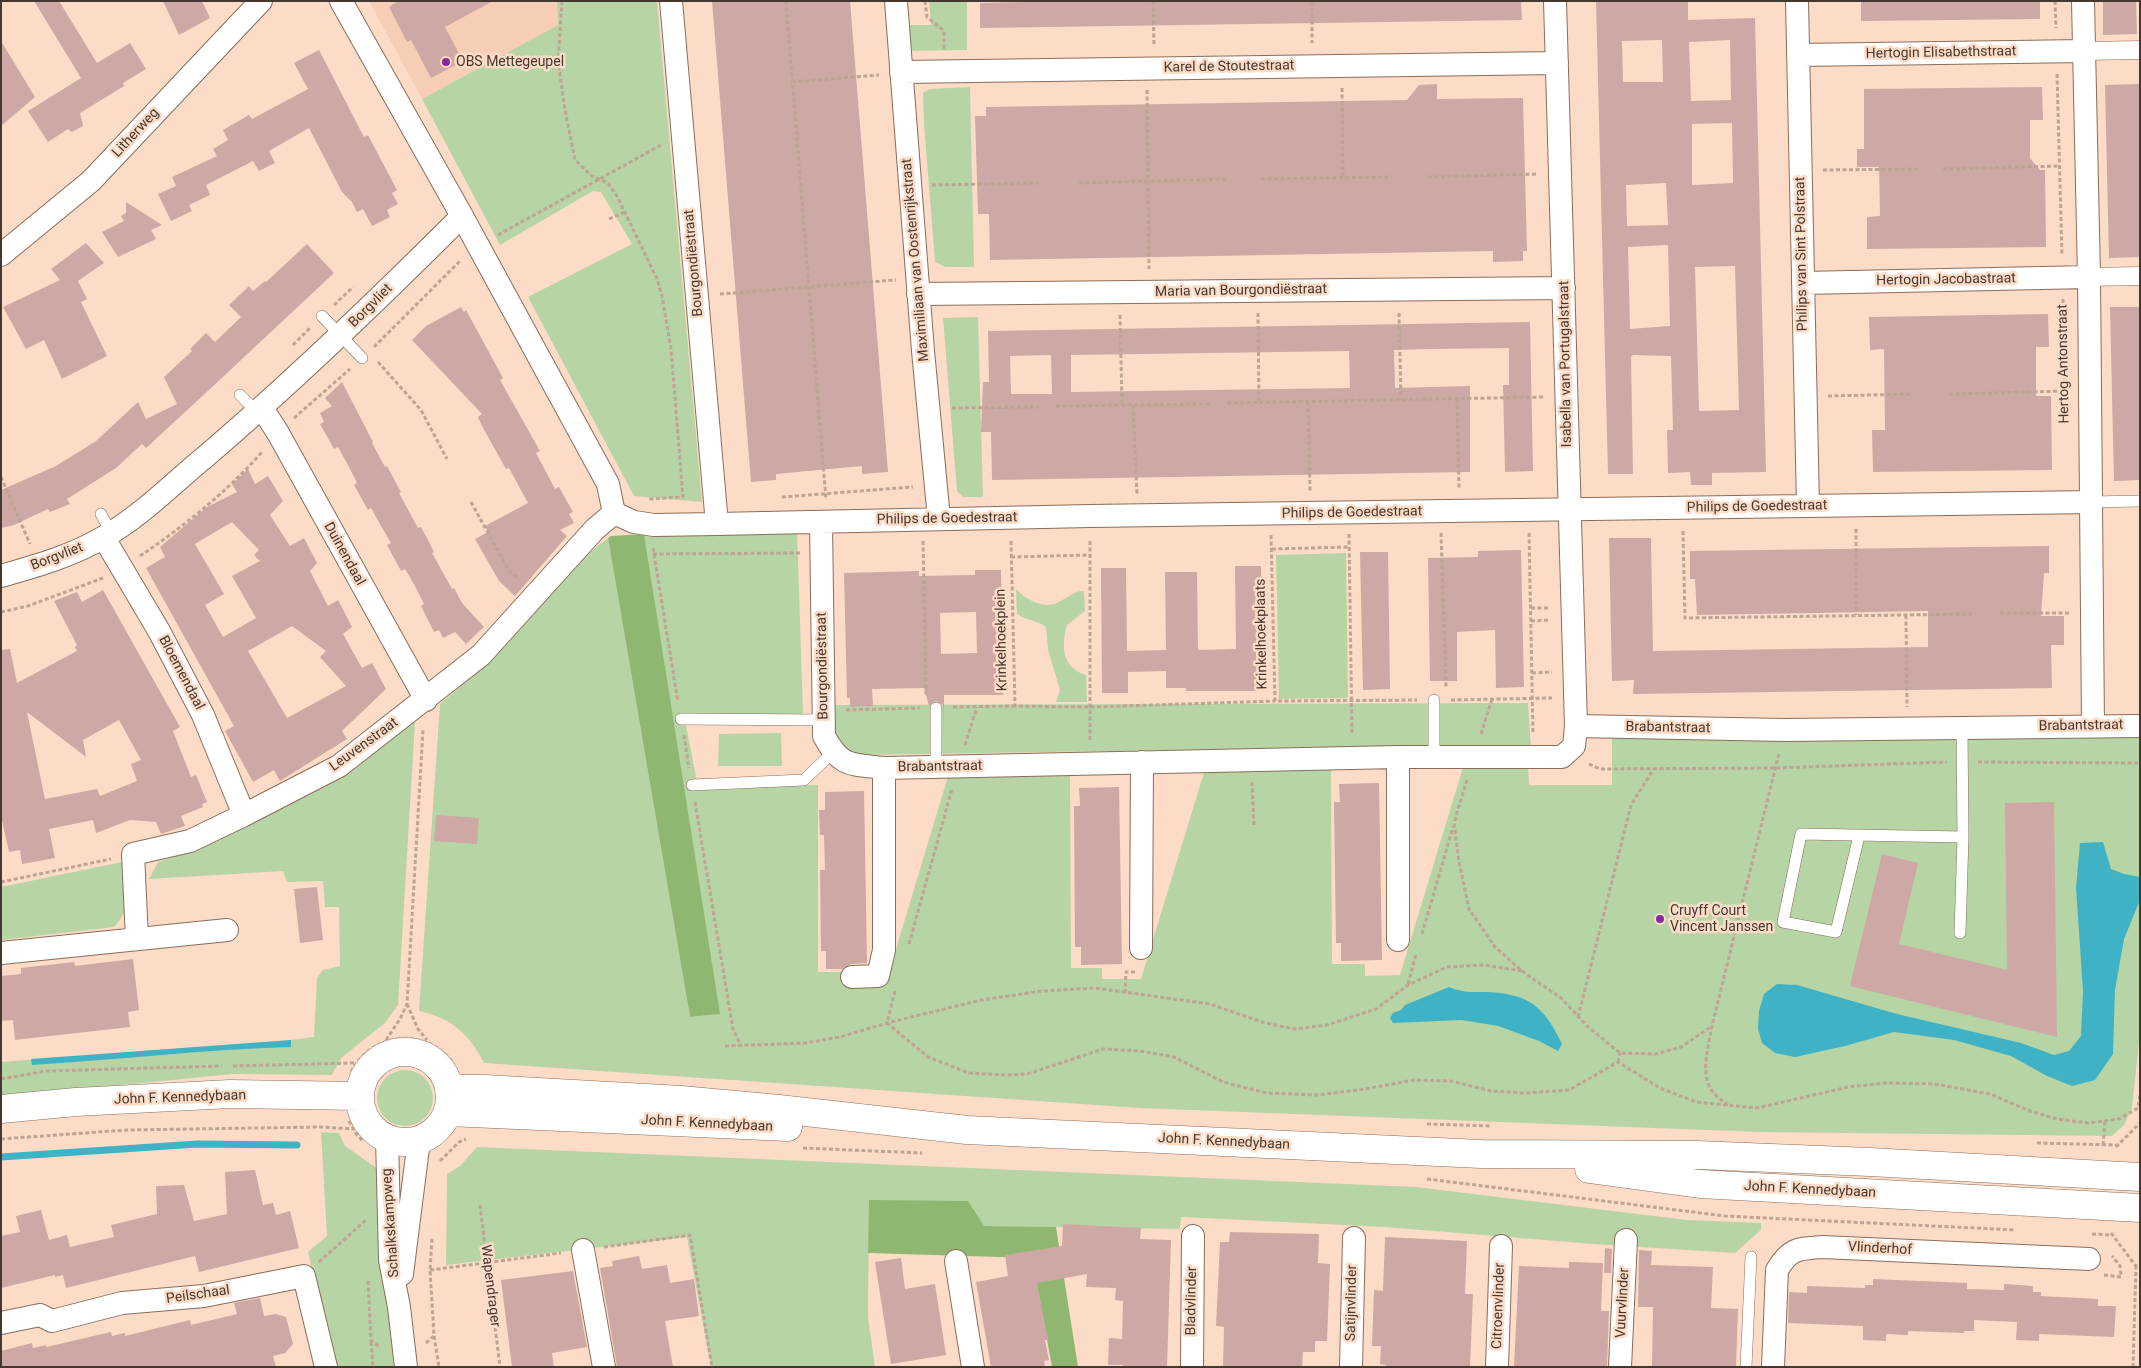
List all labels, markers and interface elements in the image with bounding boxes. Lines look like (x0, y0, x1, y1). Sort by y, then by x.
street label: Hertogin Elisabethstraat (1866, 43, 2016, 63)
place label: OBS Mettegeupel (456, 54, 564, 70)
marker: OBS Mettegeupel (440, 56, 452, 68)
street label: Karel de Stoutestraat (1164, 57, 1294, 77)
street label: Litherweg (109, 105, 163, 161)
street label: Maximiliaan van Oostenrijkstraat (899, 158, 933, 362)
street label: Philips van Sint Polstraat (1792, 177, 1812, 331)
street label: Bourgondiëstraat (681, 209, 707, 317)
street label: Hertogin Jacobastraat (1876, 270, 2016, 290)
street label: Borgvliet (346, 281, 396, 331)
street label: Maria van Bourgondiëstraat (1155, 281, 1327, 301)
street label: Isabella van Portugalstraat (1556, 281, 1576, 447)
street label: Hertog Antonstraat (2055, 304, 2073, 424)
street label: Philips de Goedestraat (1687, 497, 1827, 517)
street label: Philips de Goedestraat (1282, 503, 1422, 523)
street label: Philips de Goedestraat (877, 509, 1017, 529)
street label: Duinendaal (320, 519, 368, 589)
street label: Borgvliet (28, 539, 86, 575)
street label: Krinkelhoekplaats (1253, 578, 1271, 690)
street label: Krinkelhoekplein (993, 589, 1011, 691)
street label: Bourgondiëstraat (814, 612, 832, 720)
street label: Bloemendaal (154, 633, 208, 713)
street label: Leuvenstraat (326, 715, 402, 775)
street label: Brabantstraat (2039, 717, 2123, 735)
street label: Brabantstraat (1626, 719, 1710, 737)
street label: Brabantstraat (898, 758, 982, 776)
place label: Cruyff Court Vincent Janssen (1670, 903, 1773, 936)
marker: Cruyff Court Vincent Janssen (1654, 913, 1666, 925)
street label: John F. Kennedybaan (114, 1087, 246, 1109)
street label: John F. Kennedybaan (641, 1112, 773, 1136)
street label: John F. Kennedybaan (1158, 1130, 1290, 1154)
street label: Schalkskampweg (379, 1168, 403, 1278)
street label: John F. Kennedybaan (1744, 1178, 1876, 1202)
street label: Vlinderhof (1848, 1239, 1912, 1259)
street label: Wapendrager (477, 1244, 503, 1328)
street label: Citroenvlinder (1489, 1263, 1509, 1349)
street label: Satijnvlinder (1343, 1265, 1361, 1341)
street label: Bladvlinder (1183, 1266, 1201, 1336)
street label: Vuurvlinder (1613, 1267, 1633, 1339)
street label: Peilschaal (165, 1282, 231, 1308)

